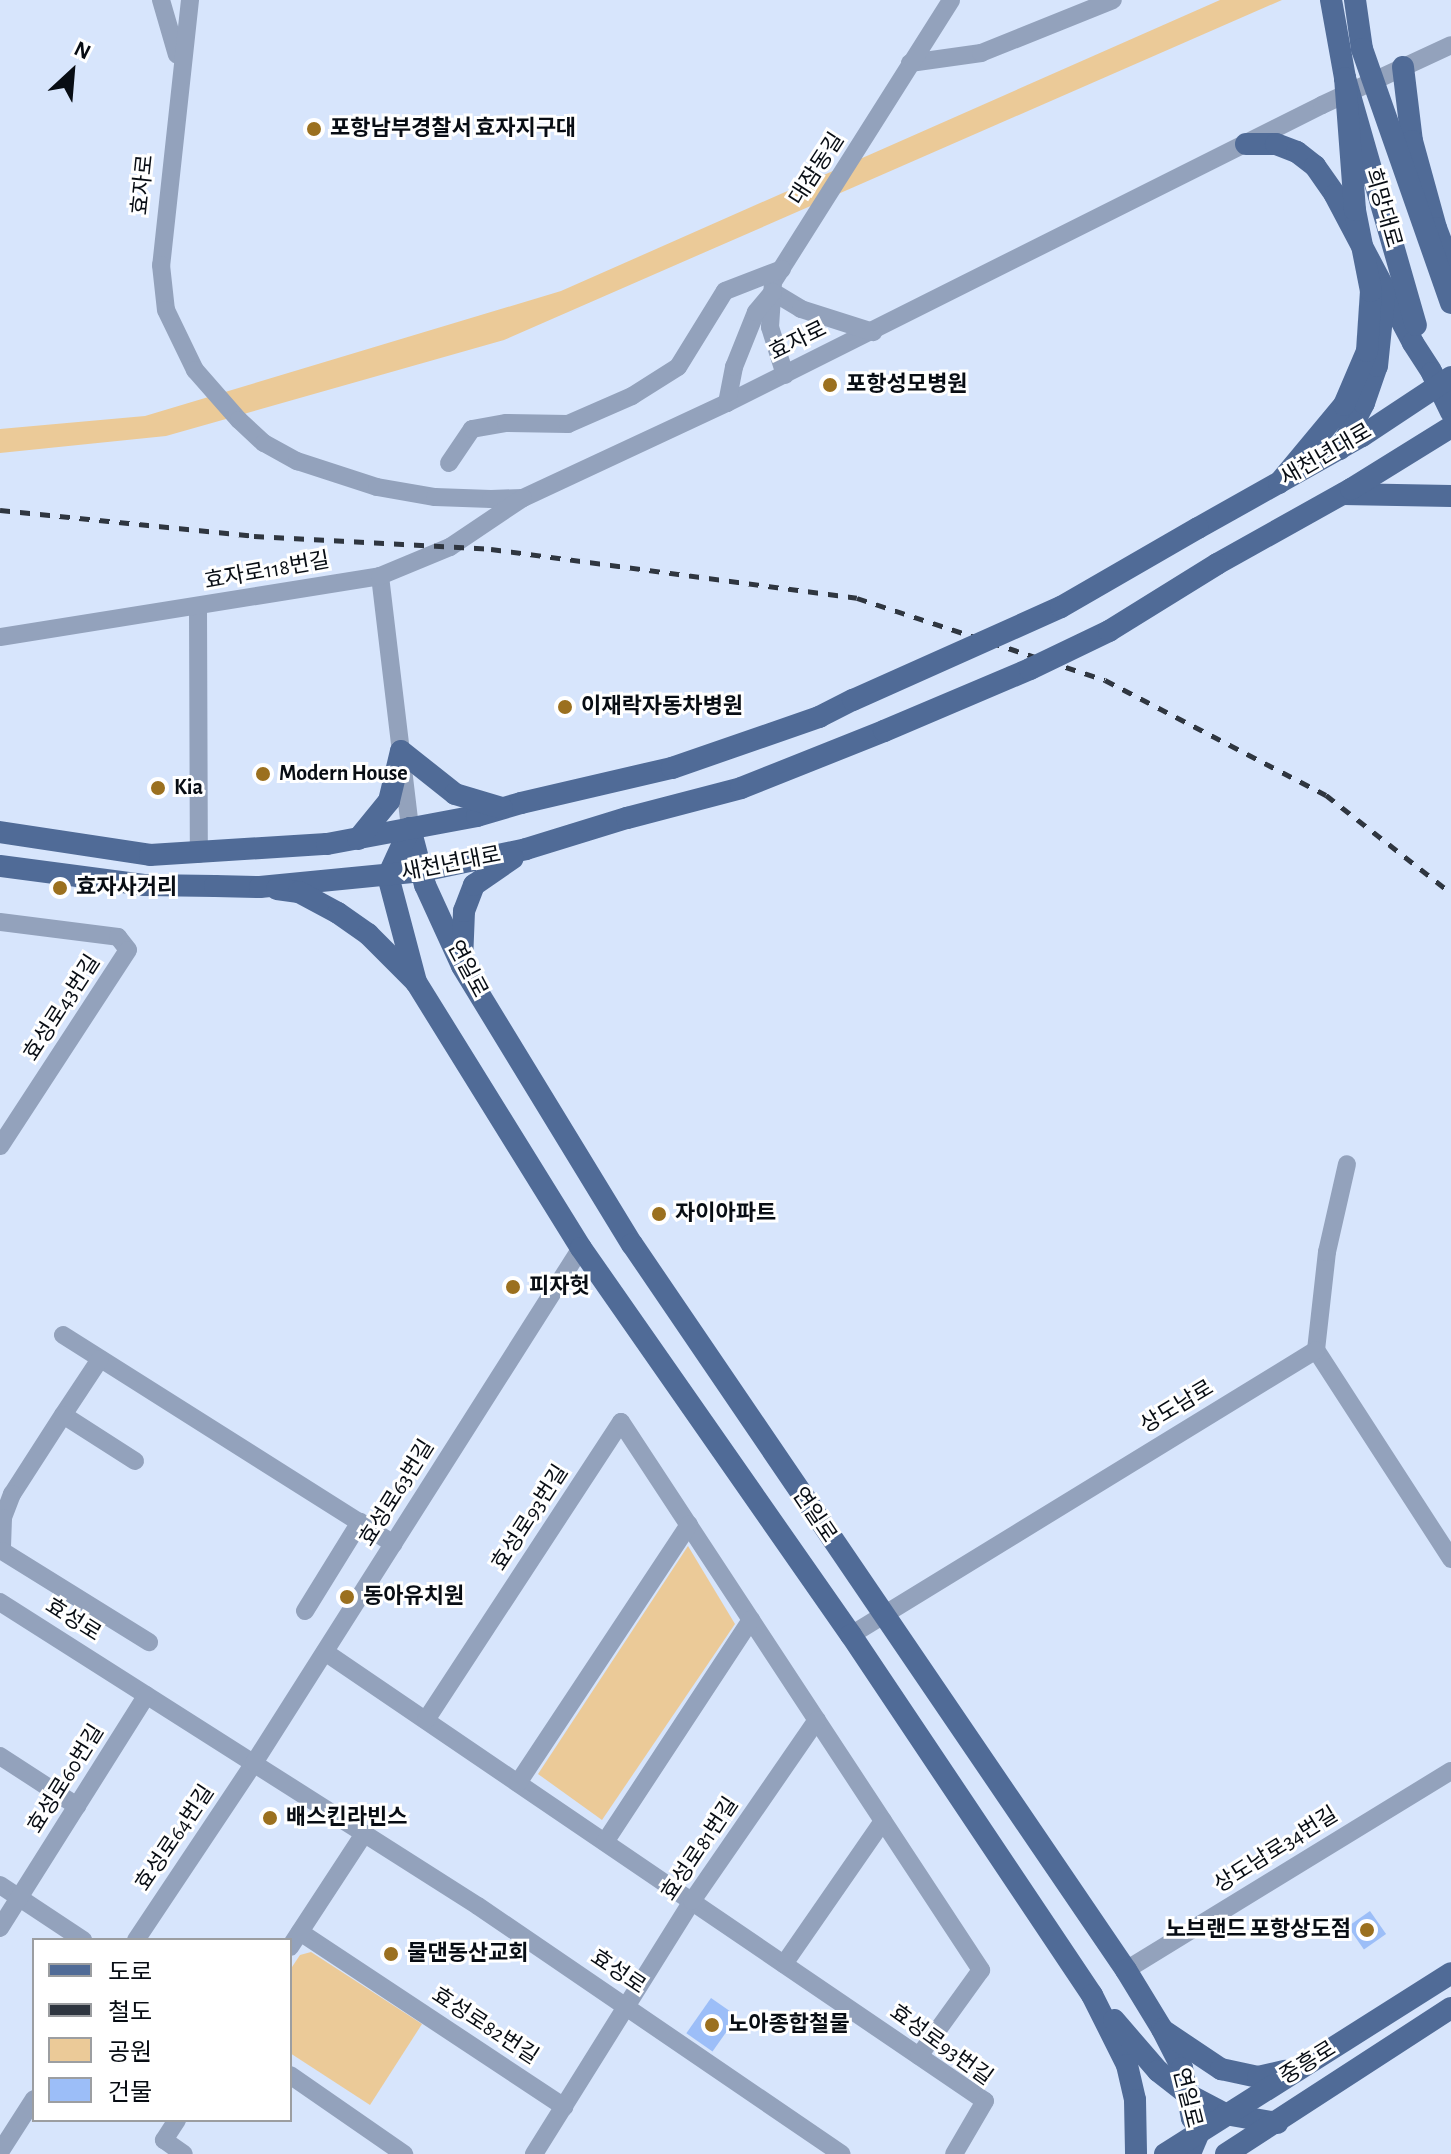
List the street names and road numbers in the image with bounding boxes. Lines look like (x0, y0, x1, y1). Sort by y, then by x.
street label: 대잠동길 (784, 128, 850, 210)
street label: 효자로 (127, 153, 159, 217)
street label: 희망대로 (1359, 165, 1407, 251)
street label: 효자로 (765, 316, 831, 366)
street label: 새천년대로 (1276, 418, 1376, 492)
street label: 효자로118번길 (202, 547, 332, 595)
street label: 새천년대로 (399, 841, 503, 887)
street label: 연일로 (441, 936, 493, 1002)
street label: 효성로43번길 (18, 950, 106, 1066)
street label: 상도남로 (1136, 1375, 1218, 1439)
street label: 효성로63번길 (354, 1435, 440, 1551)
street label: 효성로93번길 (486, 1460, 574, 1576)
street label: 연일로 (786, 1482, 842, 1548)
street label: 효성로 (40, 1593, 106, 1647)
street label: 효성로60번길 (22, 1720, 110, 1838)
street label: 효성로64번길 (130, 1780, 220, 1896)
street label: 효성로81번길 (656, 1792, 744, 1906)
street label: 상도남로34번길 (1209, 1801, 1343, 1899)
street label: 효성로 (585, 1944, 651, 2000)
street label: 효성로82번길 (427, 1982, 543, 2070)
street label: 효성로93번길 (884, 1999, 998, 2091)
street label: 중흥로 (1275, 2036, 1341, 2090)
street label: 연일로 (1167, 2065, 1207, 2131)

